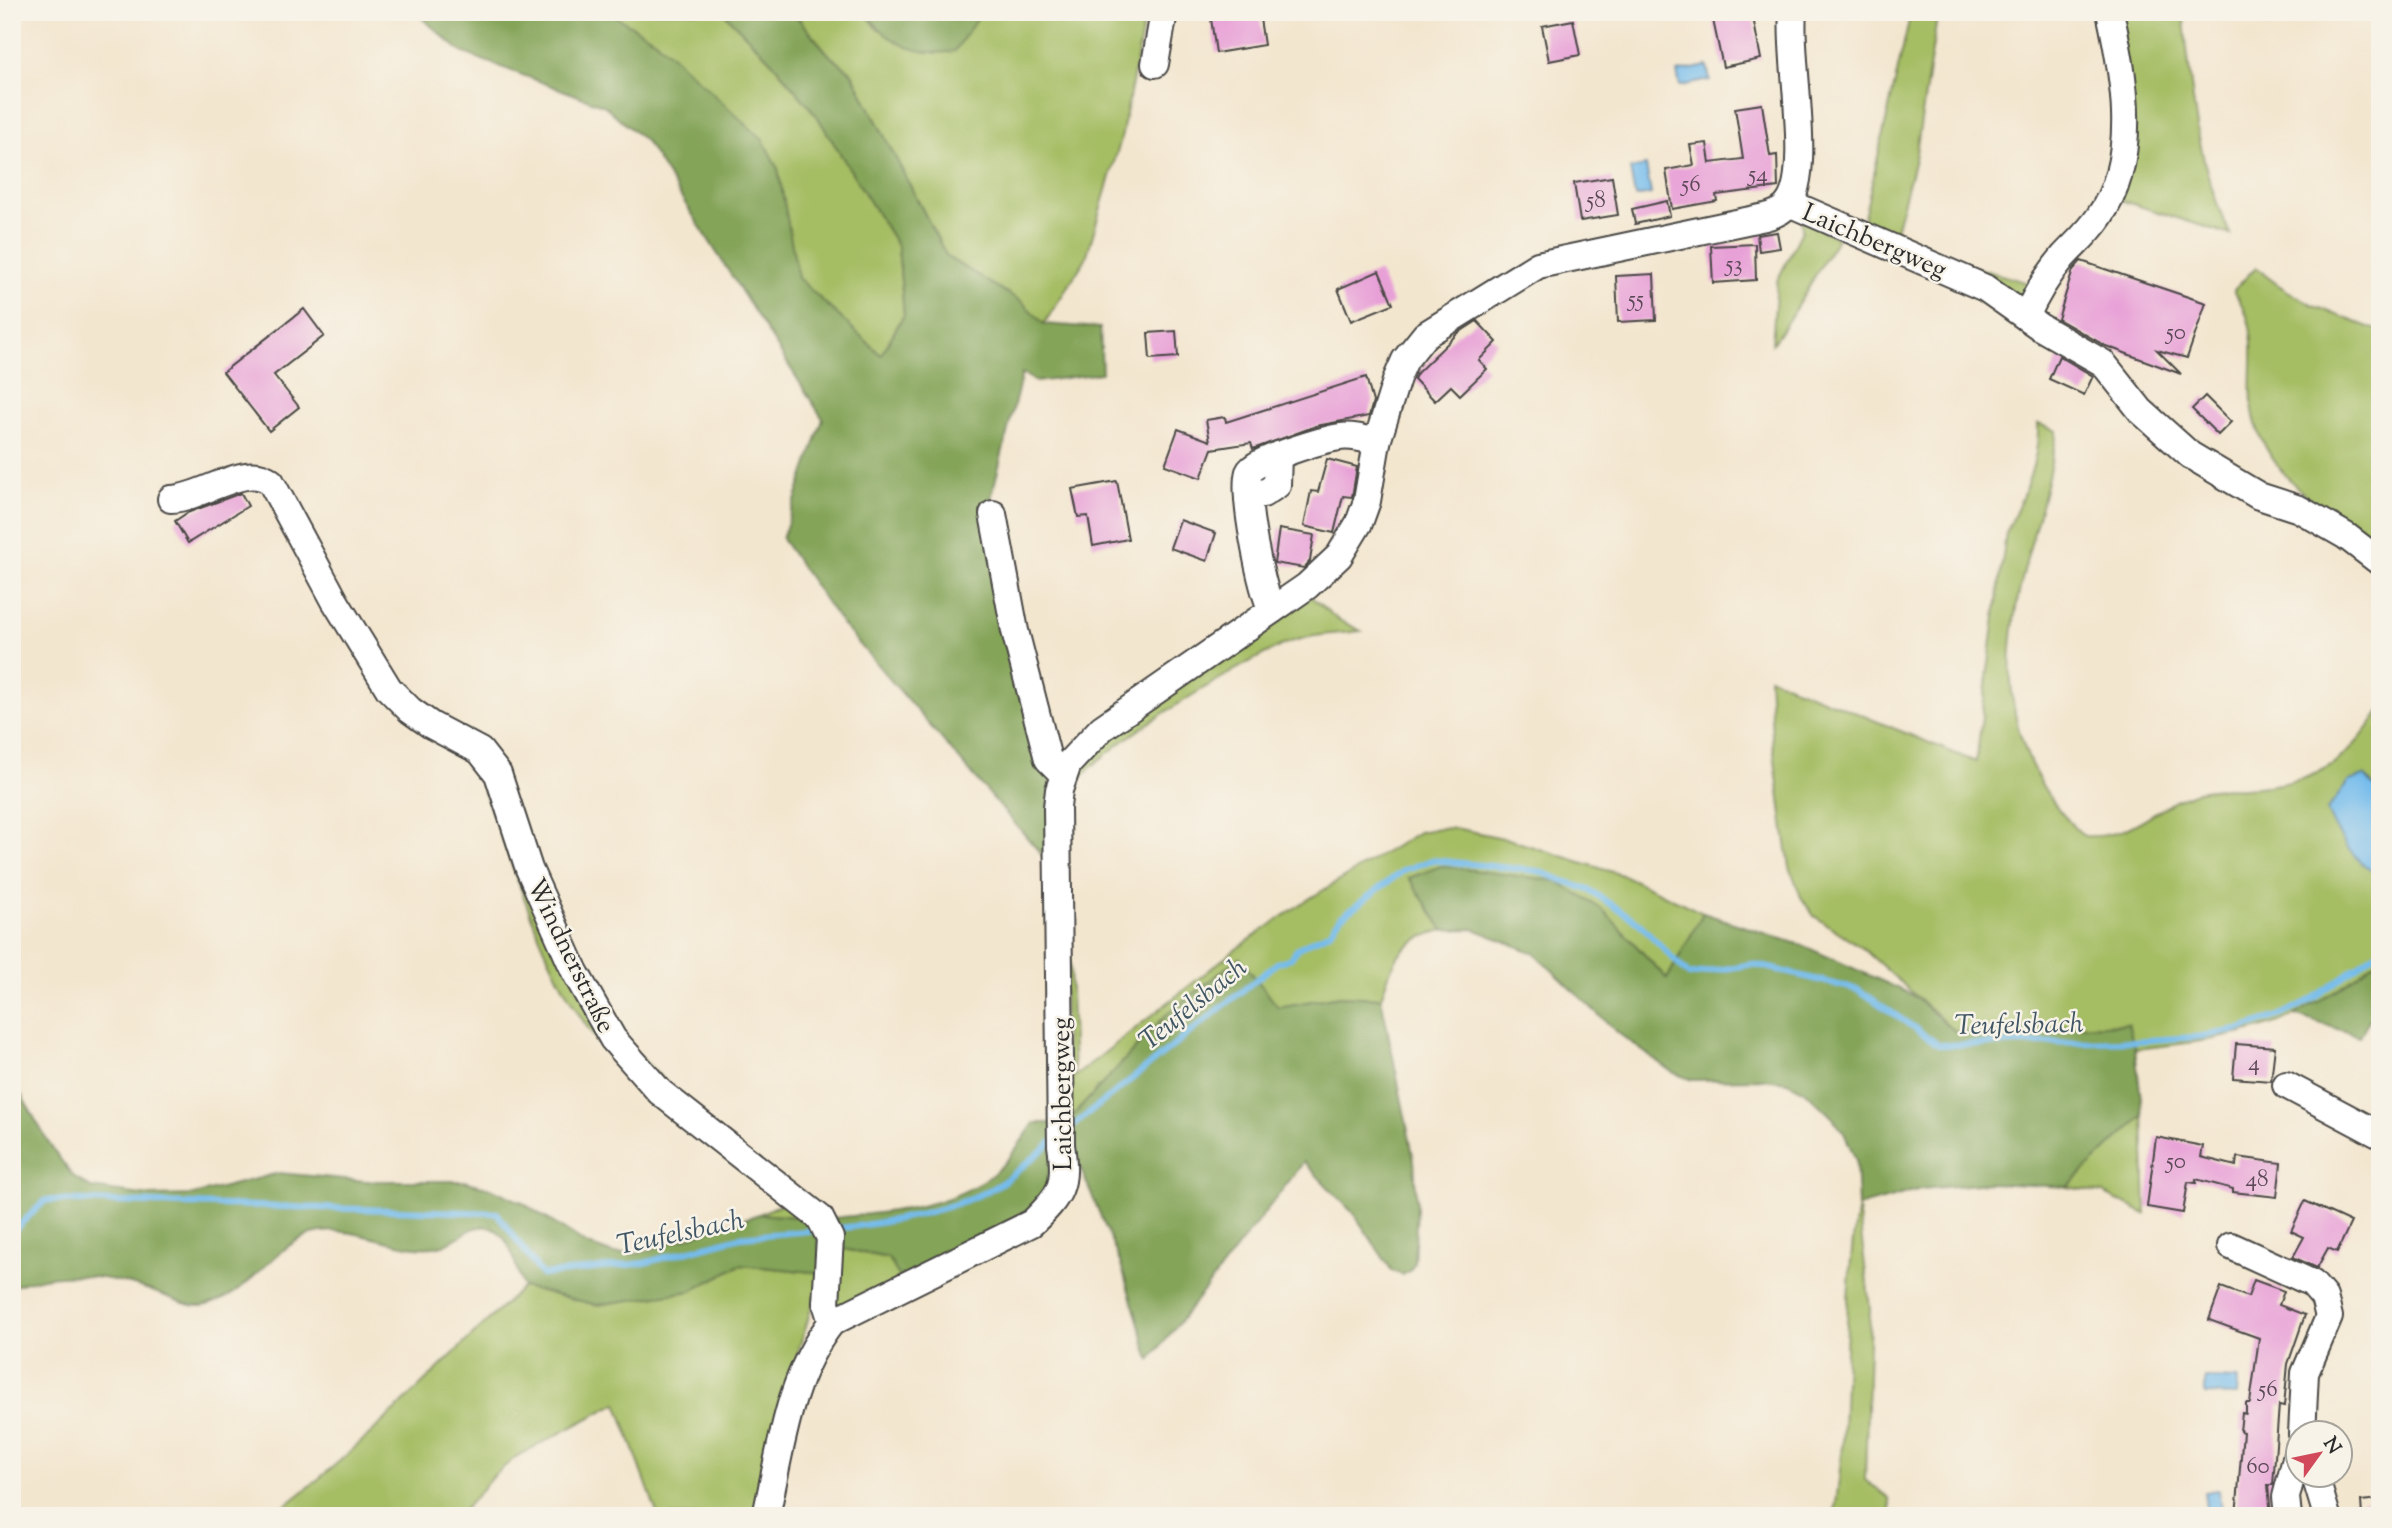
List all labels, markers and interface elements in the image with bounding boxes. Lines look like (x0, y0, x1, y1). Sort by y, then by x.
house number: 54 (1746, 159, 1768, 192)
house number: 56 (1679, 169, 1701, 202)
house number: 58 (1584, 185, 1606, 218)
street label: Laichbergweg (1796, 195, 1952, 289)
house number: 53 (1723, 249, 1743, 282)
house number: 55 (1626, 284, 1644, 317)
house number: 50 (2164, 317, 2186, 350)
street label: Windnerstraße (516, 872, 623, 1040)
water label: Teufelsbach (1131, 949, 1257, 1061)
water label: Teufelsbach (1954, 1005, 2084, 1047)
street label: Laichbergweg (1044, 1017, 1083, 1171)
house number: 4 (2248, 1048, 2260, 1081)
house number: 50 (2164, 1146, 2186, 1179)
house number: 48 (2245, 1164, 2269, 1197)
water label: Teufelsbach (613, 1201, 748, 1267)
house number: 56 (2256, 1374, 2278, 1407)
north arrow (2284, 1420, 2354, 1490)
text: N (2316, 1432, 2347, 1460)
house number: 60 (2246, 1451, 2270, 1484)

